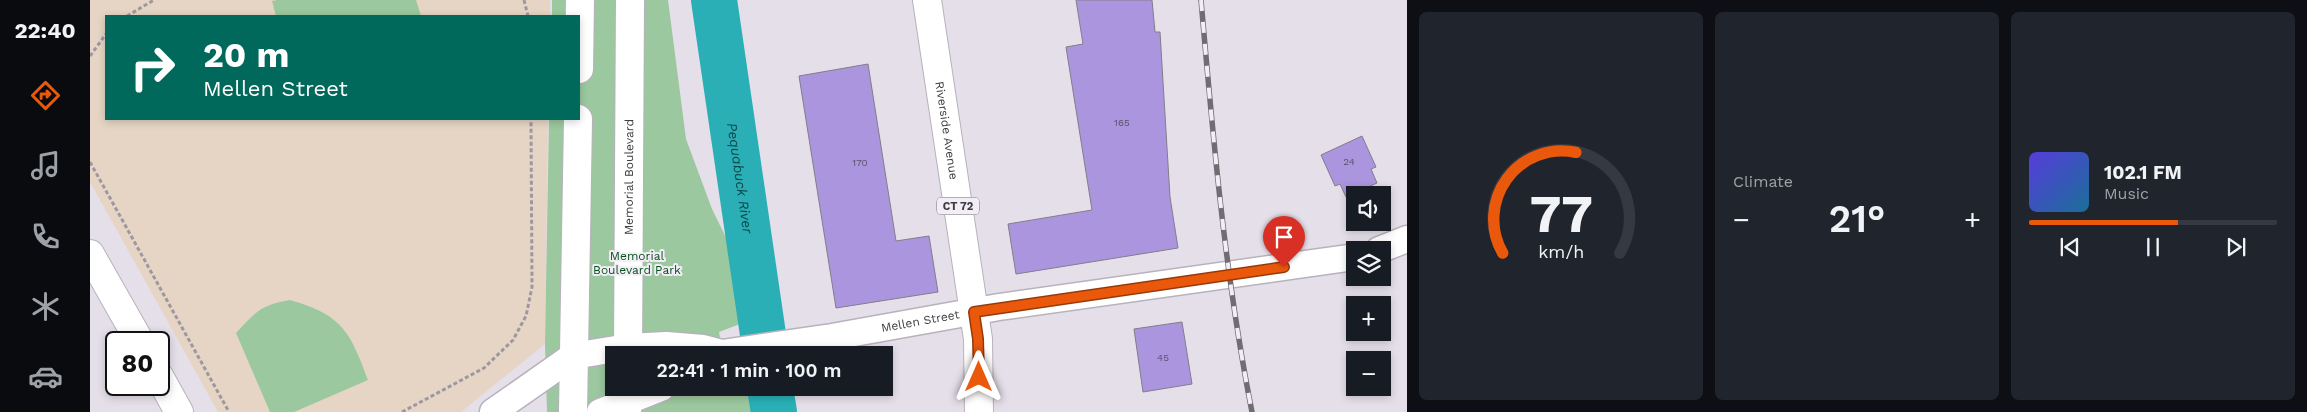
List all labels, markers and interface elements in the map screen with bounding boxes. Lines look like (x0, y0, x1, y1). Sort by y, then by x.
text: 22:40 (14, 18, 76, 43)
text: 20 m (203, 34, 289, 76)
icon: right (120, 35, 185, 100)
text: Mellen Street (203, 76, 348, 101)
icon: directions (28, 78, 63, 113)
street label: Riverside Avenue (932, 80, 961, 181)
house number: 165 (1114, 117, 1130, 128)
street label: Memorial Boulevard (622, 119, 636, 235)
water label: Pequabuck River (724, 122, 756, 235)
icon: music (28, 148, 63, 183)
house number: 24 (1343, 156, 1355, 167)
house number: 170 (852, 157, 868, 168)
text: 102.1 FM (2104, 161, 2182, 184)
text: Climate (1733, 172, 1793, 191)
text: 77 (1529, 184, 1593, 245)
text: Music (2104, 184, 2149, 203)
map controls (1346, 186, 1391, 396)
button: sound (1346, 186, 1391, 231)
text: 21° (1829, 197, 1885, 241)
road number: CT 72 (937, 198, 979, 215)
text: − (1733, 203, 1750, 236)
text: + (1964, 203, 1981, 236)
pin (1263, 216, 1305, 267)
icon: phone (28, 219, 63, 254)
icon: arrive (1270, 223, 1298, 251)
icon: previous (2056, 233, 2084, 261)
icon: pause (2139, 233, 2167, 261)
icon: next (2222, 233, 2250, 261)
button: layers (1346, 241, 1391, 286)
text: km/h (1538, 241, 1584, 262)
park label: Memorial Boulevard Park (593, 249, 681, 277)
icon: climate (28, 289, 63, 324)
button: + (1346, 296, 1391, 341)
street label: Mellen Street (880, 307, 960, 335)
speed limit sign: 80 (105, 331, 170, 396)
position arrow (952, 350, 1004, 402)
button: − (1346, 351, 1391, 396)
house number: 45 (1157, 352, 1169, 363)
icon: car (28, 359, 63, 394)
text: 22:41 · 1 min · 100 m (657, 359, 841, 382)

